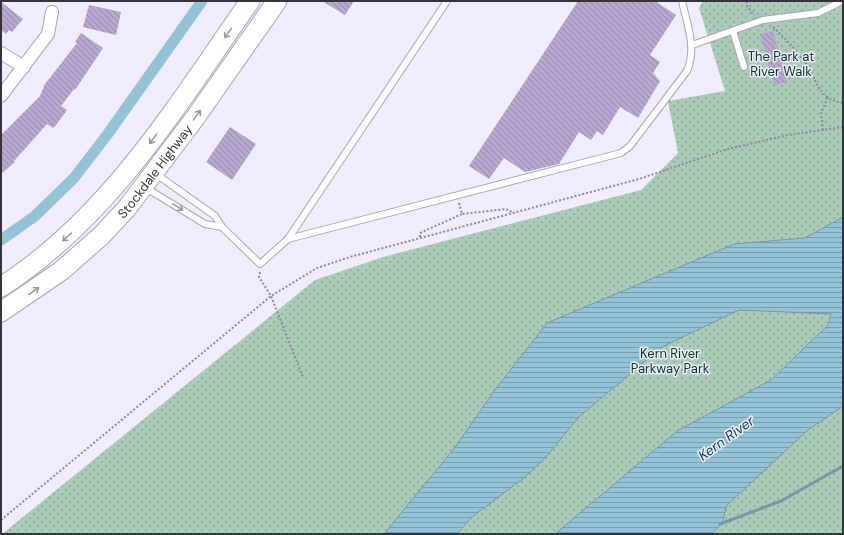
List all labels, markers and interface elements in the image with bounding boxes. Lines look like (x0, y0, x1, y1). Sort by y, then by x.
one-way arrow (224, 27, 232, 38)
park label: The Park at River Walk (748, 48, 814, 80)
one-way arrow (193, 110, 201, 121)
street label: Stockdale Highway (114, 121, 196, 222)
one-way arrow (149, 133, 157, 144)
one-way arrow (172, 203, 183, 211)
one-way arrow (62, 232, 73, 241)
one-way arrow (28, 287, 39, 295)
park label: Kern River Parkway Park (631, 345, 710, 377)
water label: Kern River (694, 411, 758, 464)

